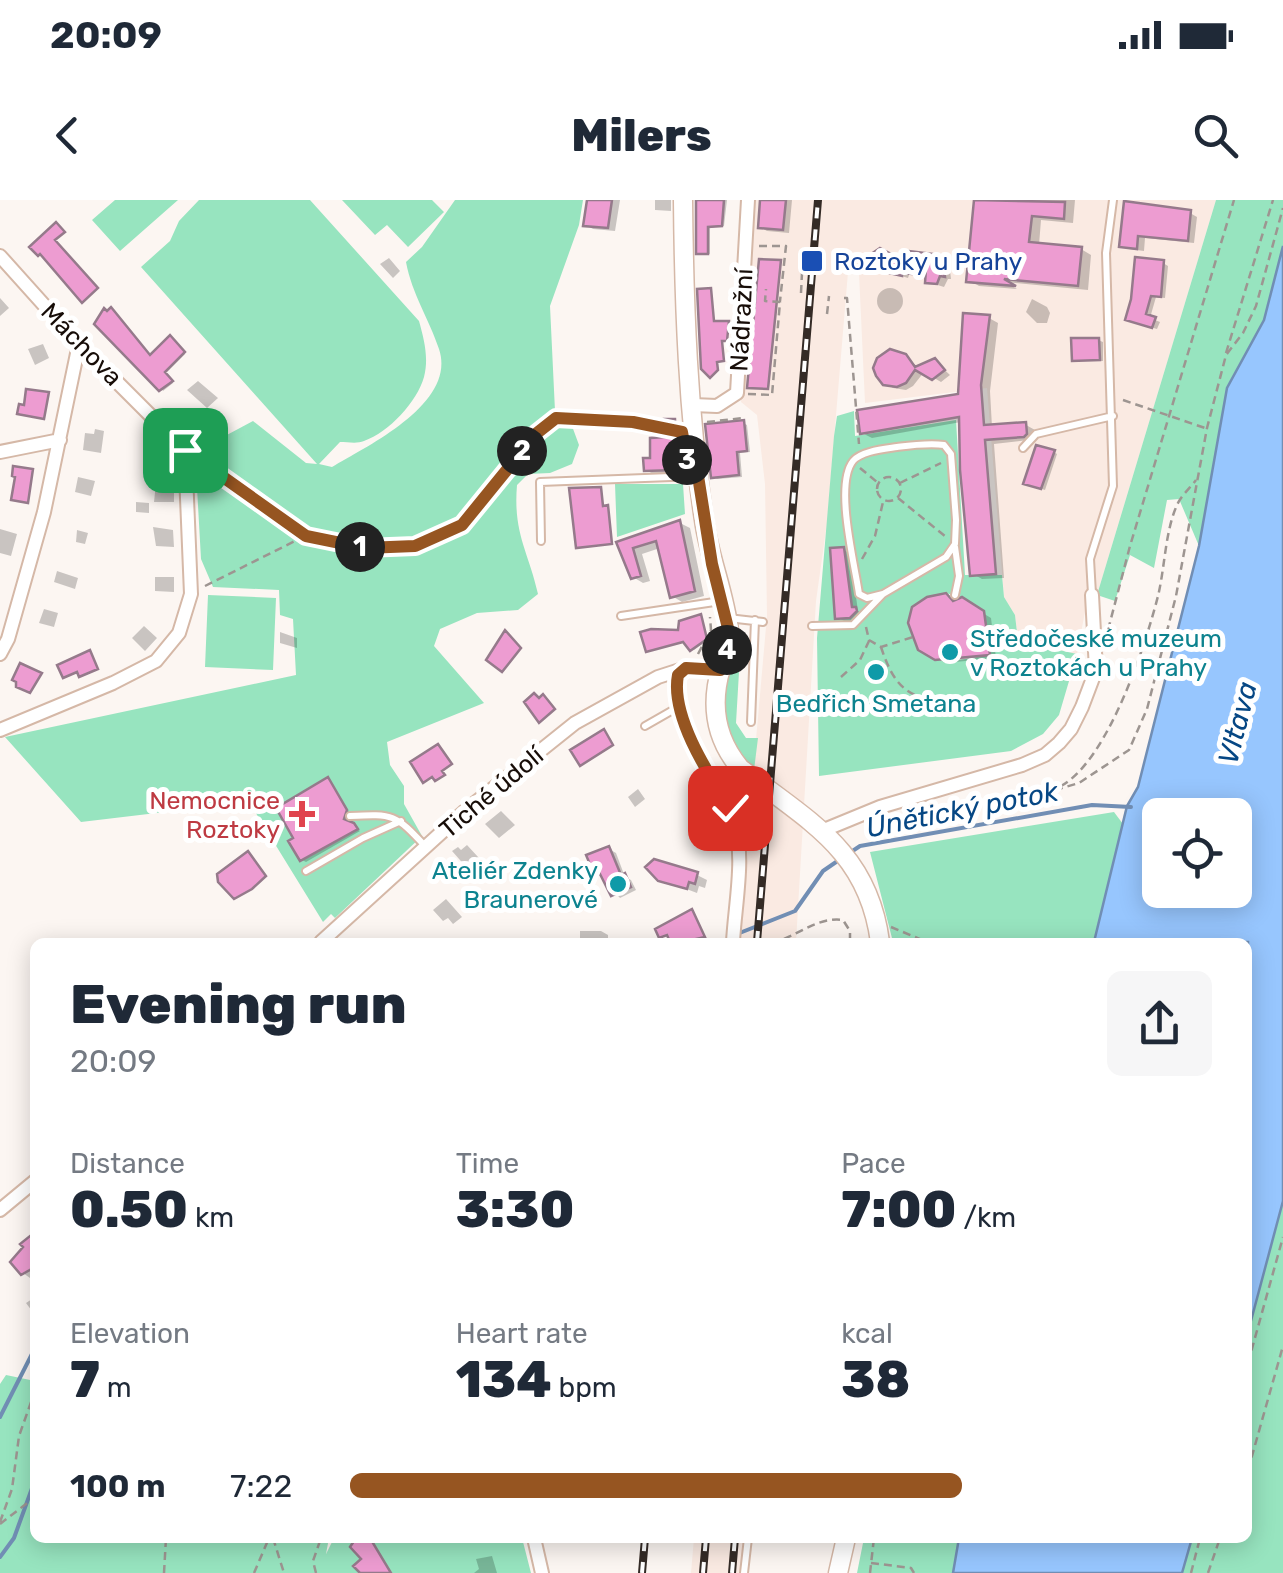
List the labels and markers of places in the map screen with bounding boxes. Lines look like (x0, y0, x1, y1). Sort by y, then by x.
place label: Roztoky u Prahy (834, 247, 1023, 276)
marker: Roztoky u Prahy (799, 248, 825, 274)
pin (143, 408, 228, 493)
pin: 2 (497, 426, 547, 476)
pin: 3 (662, 435, 712, 485)
pin: 1 (335, 522, 385, 572)
place label: Středočeské muzeum v Roztokách u Prahy (970, 624, 1222, 682)
pin: 4 (702, 625, 752, 675)
marker: Středočeské muzeum v Roztokách u Prahy (939, 641, 961, 663)
marker: Bedřich Smetana (865, 661, 887, 683)
place label: Bedřich Smetana (776, 689, 976, 718)
pin (688, 766, 773, 851)
place label: Nemocnice Roztoky (149, 786, 280, 844)
marker: Nemocnice Roztoky (289, 801, 315, 827)
place label: Ateliér Zdenky Braunerové (432, 856, 598, 914)
marker: Ateliér Zdenky Braunerové (607, 873, 629, 895)

